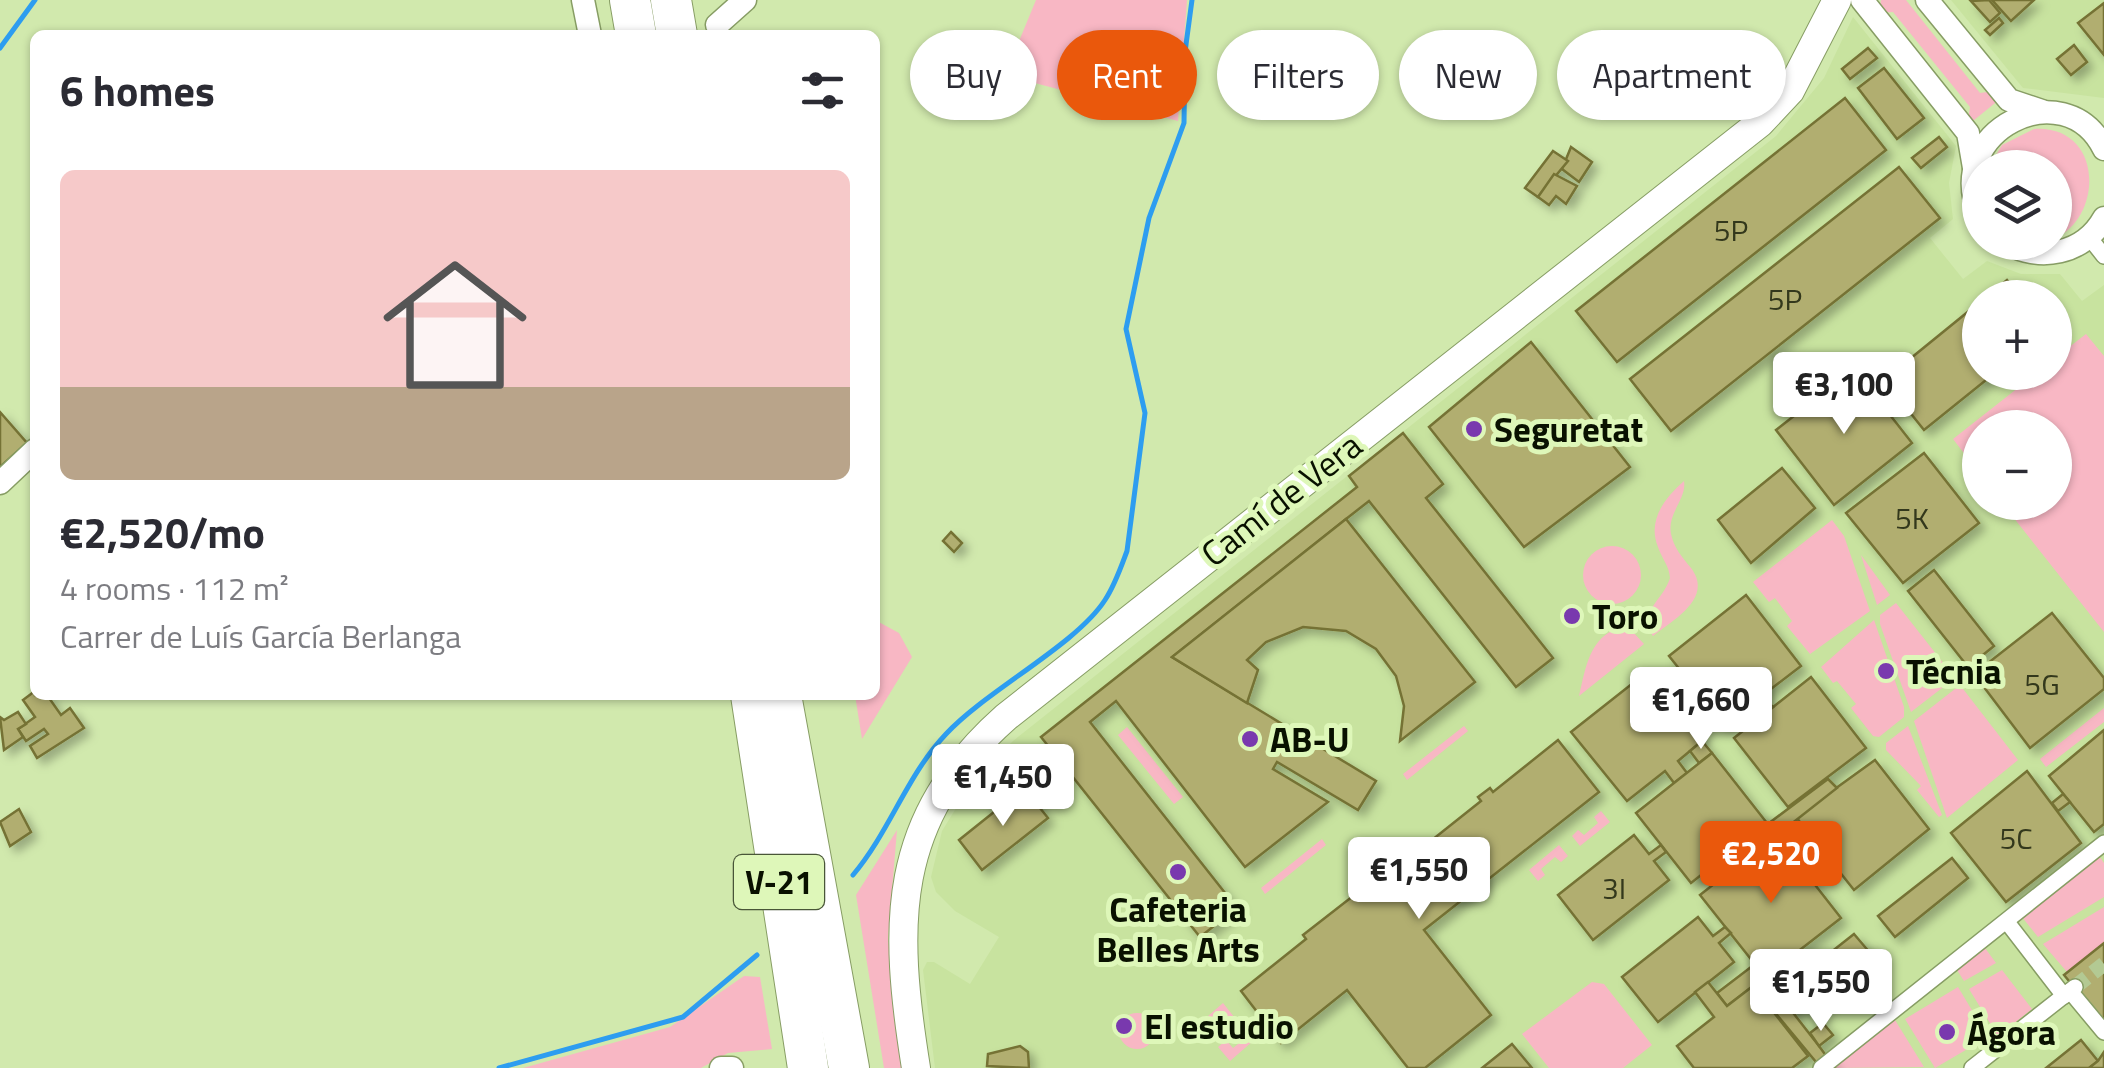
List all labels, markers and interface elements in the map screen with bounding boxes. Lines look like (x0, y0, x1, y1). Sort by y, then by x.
chip: Buy (910, 30, 1037, 120)
chip: Rent (1057, 30, 1197, 120)
chip: Filters (1217, 30, 1379, 120)
chip: New (1399, 30, 1537, 120)
chip: Apartment (1557, 30, 1786, 120)
text: 6 homes (60, 58, 215, 122)
icon: filters (795, 63, 850, 118)
map controls (1962, 150, 2072, 520)
button: layers (1962, 150, 2072, 260)
house number: 5P (1714, 207, 1748, 253)
icon: home (365, 235, 545, 415)
house number: 5P (1768, 276, 1802, 322)
button: + (1962, 280, 2072, 390)
pin: €3,100 (1763, 352, 1925, 437)
text: €3,100 (1795, 360, 1893, 408)
place label: Seguretat (1494, 402, 1643, 456)
button: − (1962, 410, 2072, 520)
marker: Seguretat (1463, 418, 1485, 440)
street label: Camí de Vera (1189, 419, 1373, 579)
house number: 5K (1895, 495, 1929, 541)
text: €2,520/mo (60, 500, 265, 564)
text: 4 rooms · 112 m² (60, 564, 289, 612)
place label: Toro (1592, 589, 1658, 643)
marker: Toro (1561, 605, 1583, 627)
text: Carrer de Luís García Berlanga (60, 612, 461, 660)
place label: Técnia (1906, 644, 2002, 698)
marker: Técnia (1875, 660, 1897, 682)
house number: 5G (2024, 661, 2060, 707)
pin: €1,660 (1620, 667, 1782, 752)
text: €1,660 (1652, 675, 1750, 723)
place label: AB-U (1270, 712, 1350, 766)
marker: AB-U (1239, 728, 1261, 750)
pin: €1,450 (922, 744, 1084, 829)
text: €1,450 (954, 752, 1052, 800)
house number: 5C (1999, 815, 2033, 861)
pin: €2,520 (1690, 821, 1852, 906)
text: €2,520 (1722, 829, 1820, 877)
pin: €1,550 (1338, 837, 1500, 922)
text: €1,550 (1370, 845, 1468, 893)
road number: V-21 (734, 855, 824, 909)
marker: Cafeteria Belles Arts (1167, 861, 1189, 883)
house number: 3I (1602, 865, 1626, 911)
place label: Cafeteria Belles Arts (1096, 882, 1260, 976)
pin: €1,550 (1740, 949, 1902, 1034)
text: €1,550 (1772, 957, 1870, 1005)
place label: El estudio (1144, 999, 1294, 1053)
place label: Ágora (1967, 1005, 2056, 1059)
marker: El estudio (1113, 1015, 1135, 1037)
marker: Ágora (1936, 1021, 1958, 1043)

